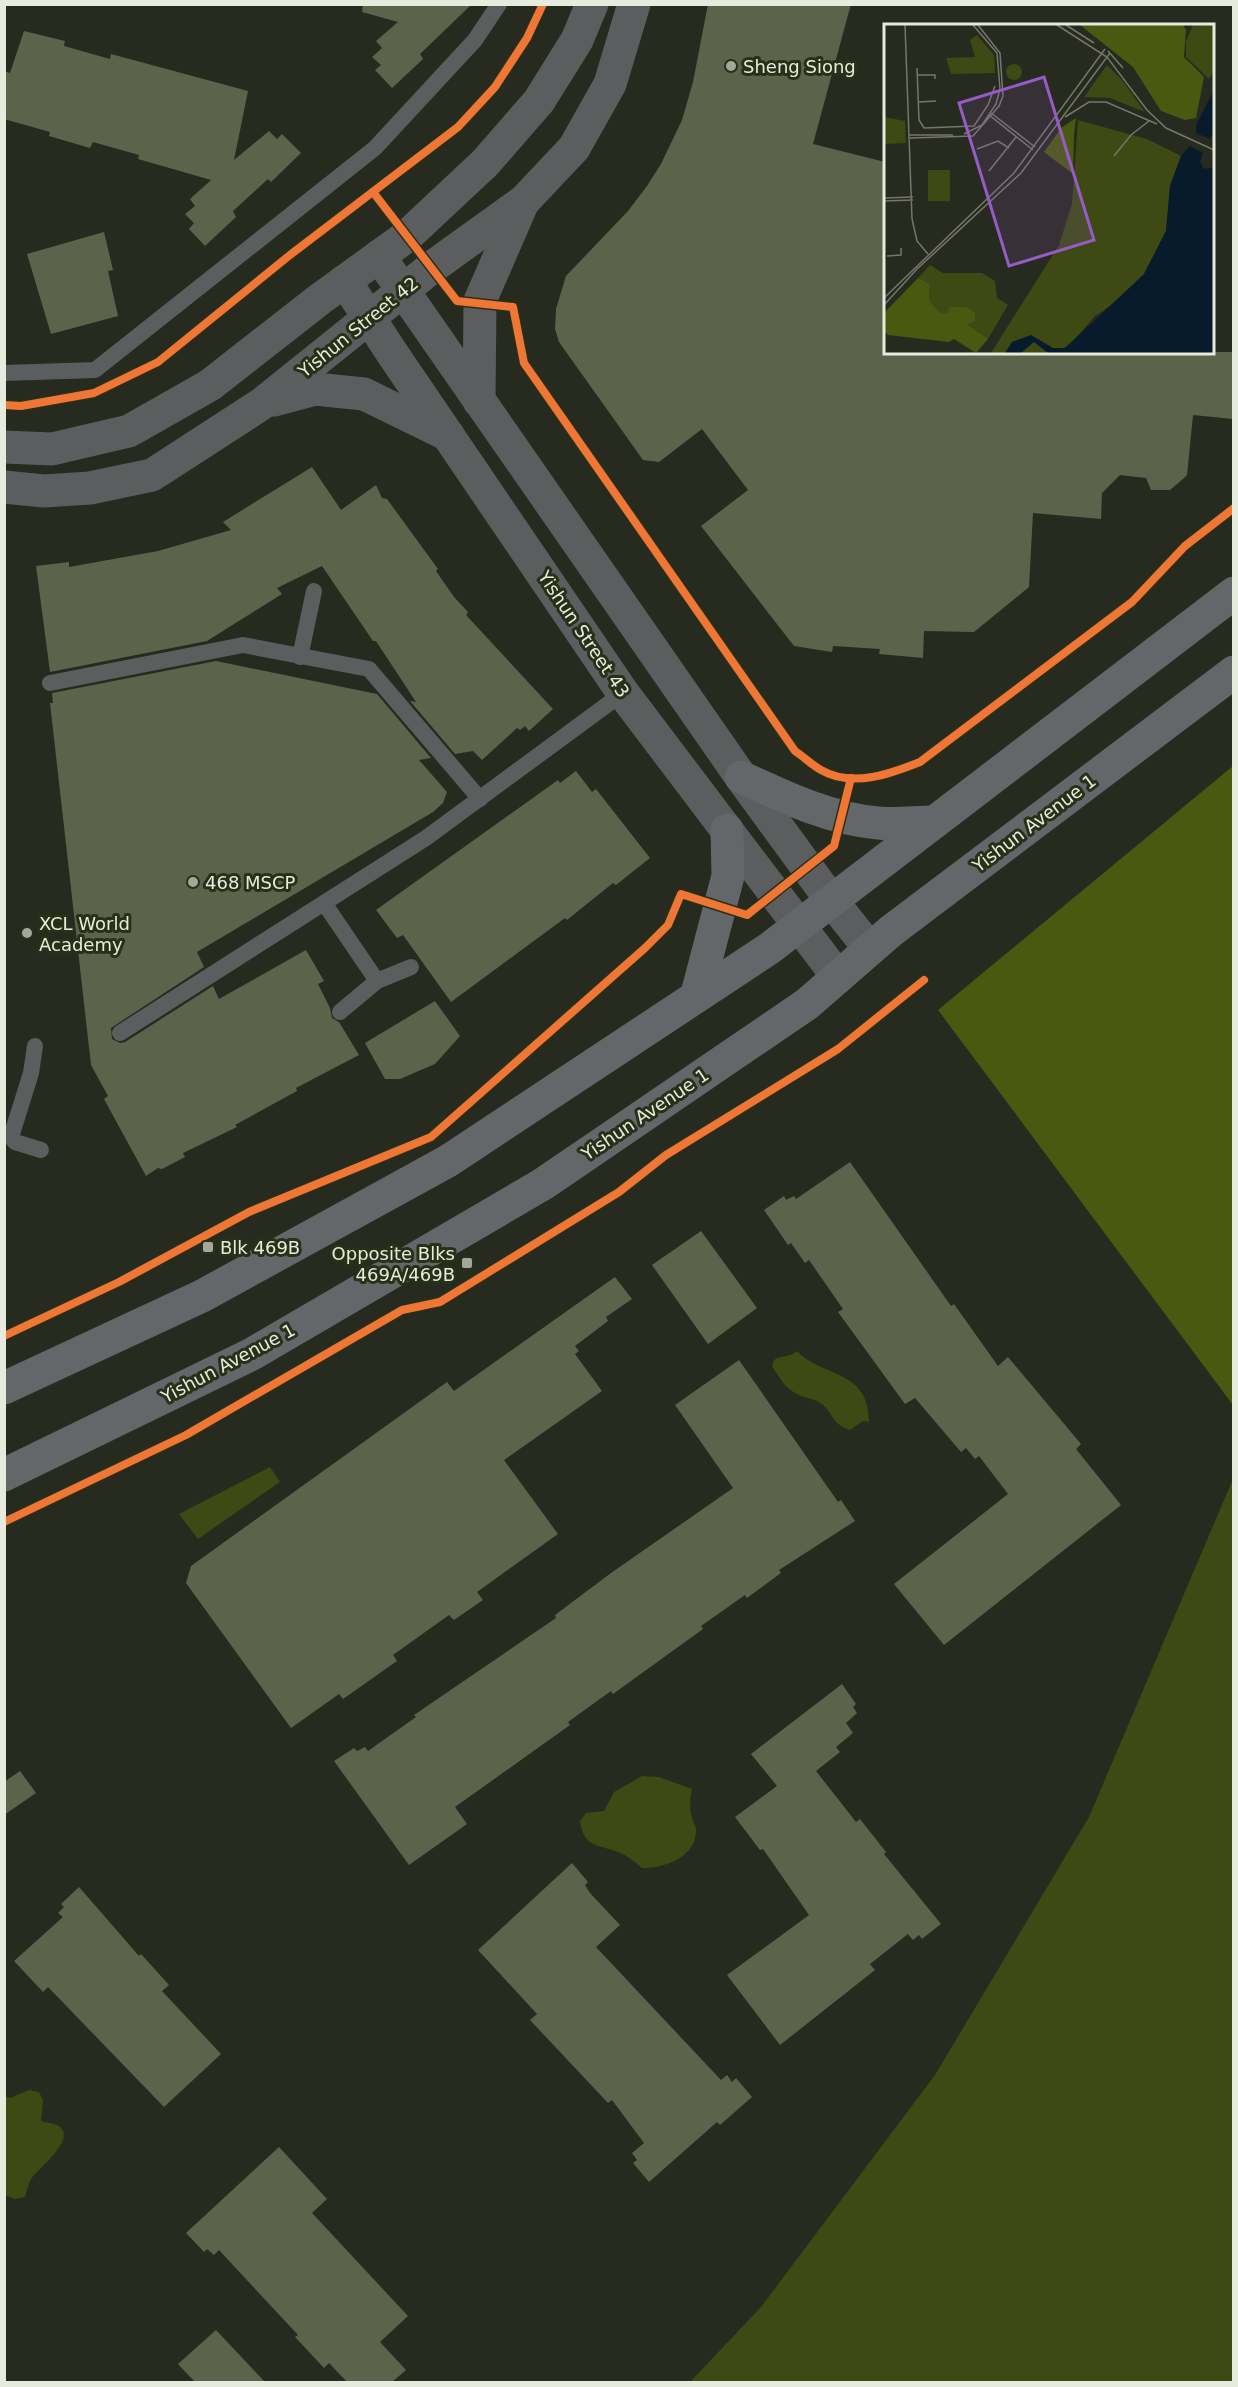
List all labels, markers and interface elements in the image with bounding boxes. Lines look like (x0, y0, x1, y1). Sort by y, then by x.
inset map (884, 24, 1214, 354)
place label: Sheng Siong (743, 56, 856, 77)
marker: Sheng Siong (724, 59, 738, 73)
street label: Yishun Street 42 (293, 272, 422, 382)
street label: Yishun Street 43 (533, 566, 634, 701)
street label: Yishun Avenue 1 (967, 770, 1100, 877)
place label: 468 MSCP (205, 872, 296, 893)
marker: 468 MSCP (186, 875, 200, 889)
place label: XCL World Academy (39, 913, 130, 955)
marker: XCL World Academy (20, 926, 34, 940)
street label: Yishun Avenue 1 (577, 1064, 713, 1165)
place label: Blk 469B (220, 1237, 300, 1258)
marker: Blk 469B (201, 1240, 215, 1254)
place label: Opposite Blks 469A/469B (332, 1243, 455, 1285)
marker: Opposite Blks 469A/469B (460, 1256, 474, 1270)
street label: Yishun Avenue 1 (157, 1319, 299, 1408)

